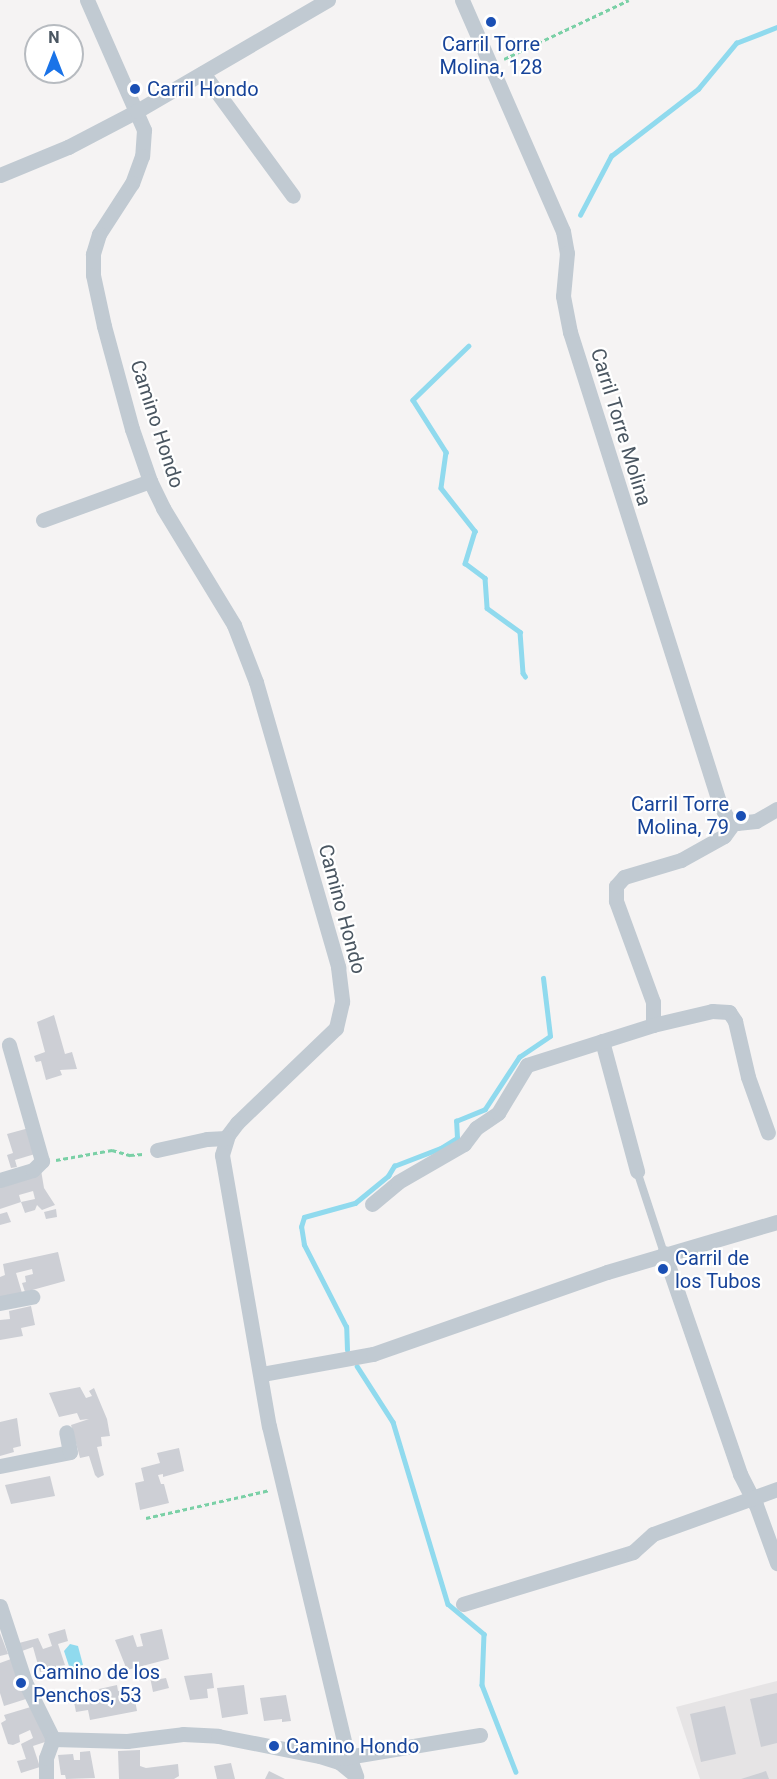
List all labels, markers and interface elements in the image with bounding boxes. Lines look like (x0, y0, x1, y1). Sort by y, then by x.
marker: Carril Torre Molina, 128 (484, 15, 498, 29)
north arrow (24, 24, 84, 84)
text: N (48, 28, 60, 47)
place label: Carril Torre Molina, 128 (439, 32, 543, 79)
place label: Carril Hondo (147, 77, 259, 101)
marker: Carril Hondo (128, 82, 142, 96)
street label: Carril Torre Molina (586, 345, 656, 509)
street label: Camino Hondo (125, 357, 189, 491)
place label: Carril Torre Molina, 79 (631, 792, 729, 839)
marker: Carril Torre Molina, 79 (734, 809, 748, 823)
street label: Camino Hondo (313, 842, 371, 976)
place label: Carril de los Tubos (675, 1246, 762, 1293)
marker: Carril de los Tubos (656, 1262, 670, 1276)
place label: Camino de los Penchos, 53 (33, 1660, 160, 1707)
marker: Camino de los Penchos, 53 (14, 1676, 28, 1690)
place label: Camino Hondo (286, 1734, 419, 1758)
marker: Camino Hondo (267, 1739, 281, 1753)

